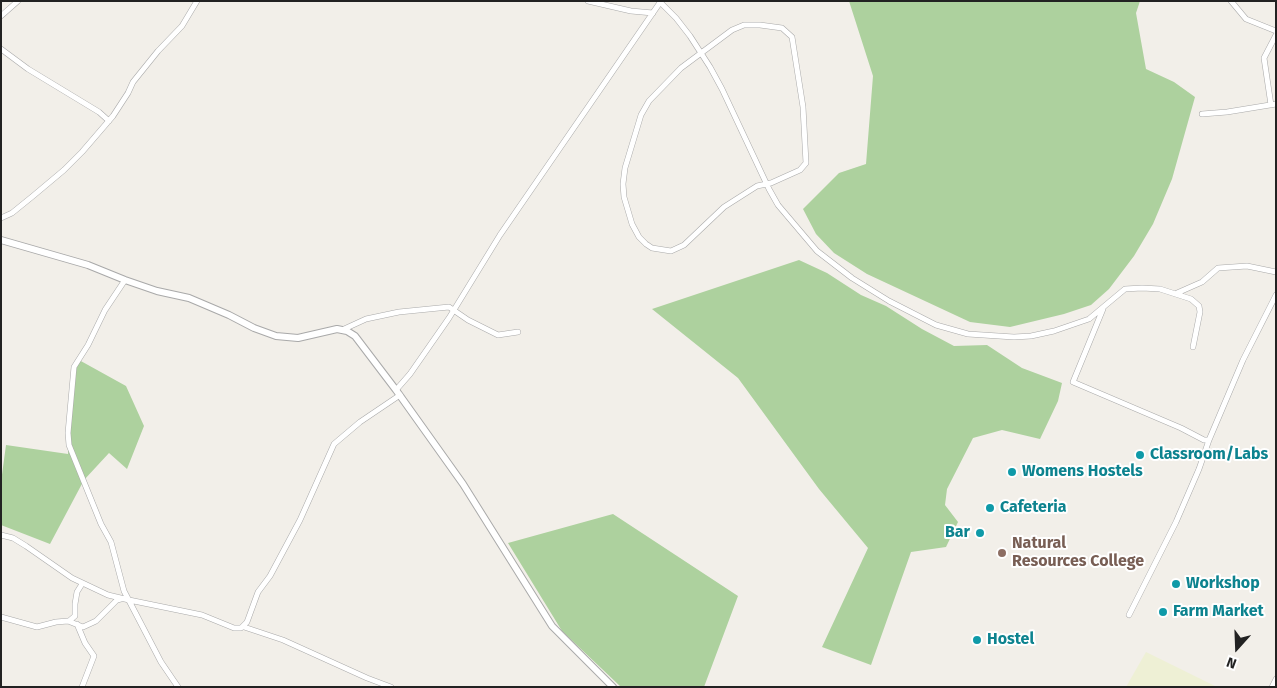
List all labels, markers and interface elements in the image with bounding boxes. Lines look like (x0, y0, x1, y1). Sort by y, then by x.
place label: Classroom/Labs (1150, 445, 1268, 465)
marker: Classroom/Labs (1134, 449, 1146, 461)
place label: Womens Hostels (1022, 462, 1143, 482)
marker: Womens Hostels (1006, 466, 1018, 478)
place label: Cafeteria (1000, 498, 1067, 518)
marker: Cafeteria (984, 502, 996, 514)
place label: Bar (945, 523, 970, 543)
marker: Bar (974, 527, 986, 539)
place label: Natural Resources College (1012, 534, 1144, 572)
marker: Natural Resources College (996, 547, 1008, 559)
place label: Workshop (1186, 574, 1260, 594)
marker: Workshop (1170, 578, 1182, 590)
place label: Farm Market (1173, 602, 1264, 622)
marker: Farm Market (1157, 606, 1169, 618)
north arrow (1212, 623, 1262, 673)
place label: Hostel (987, 630, 1034, 650)
marker: Hostel (971, 634, 983, 646)
text: N (1224, 653, 1239, 672)

